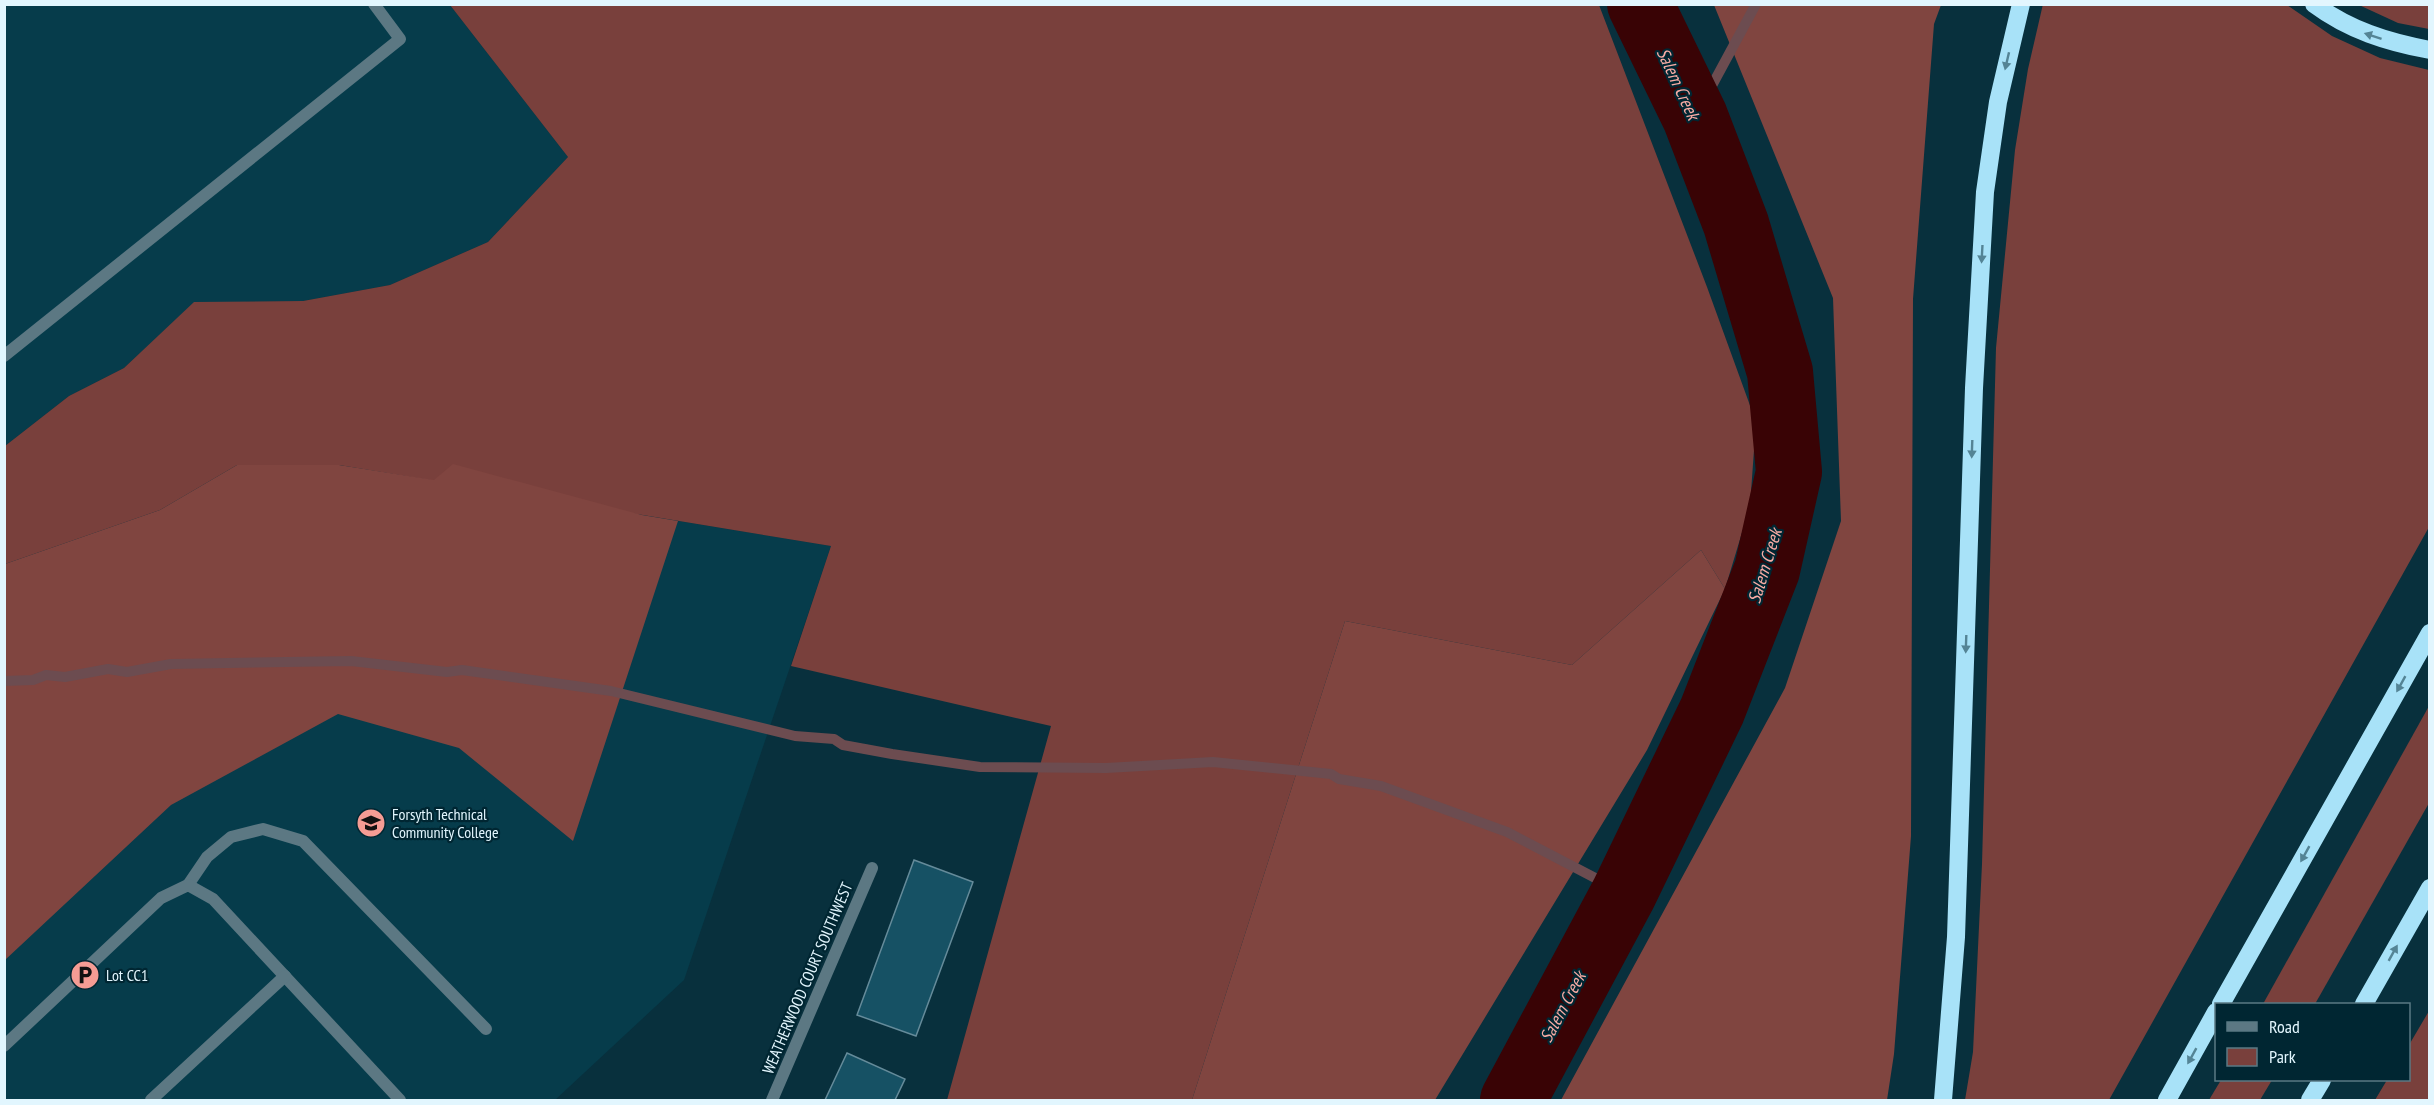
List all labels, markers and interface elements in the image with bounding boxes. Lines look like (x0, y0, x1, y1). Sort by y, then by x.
one-way arrow (2364, 31, 2382, 40)
water label: Salem Creek (1652, 44, 1706, 125)
one-way arrow (2002, 52, 2012, 71)
one-way arrow (1977, 245, 1986, 264)
one-way arrow (1968, 440, 1977, 459)
water label: Salem Creek (1742, 524, 1787, 606)
one-way arrow (1961, 634, 1971, 653)
one-way arrow (2396, 675, 2406, 692)
place label: Forsyth Technical Community College (392, 804, 499, 842)
school or university icon: Forsyth Technical Community College (355, 807, 387, 839)
one-way arrow (2300, 845, 2310, 862)
street label: WEATHERWOOD COURT SOUTHWEST (757, 879, 857, 1077)
one-way arrow (2388, 945, 2398, 962)
parking icon: Lot CC1 (69, 959, 101, 991)
place label: Lot CC1 (106, 965, 148, 985)
water label: Salem Creek (1534, 966, 1592, 1046)
legend (2215, 1003, 2410, 1081)
text: Road (2269, 1015, 2300, 1038)
text: Park (2269, 1045, 2296, 1068)
one-way arrow (2186, 1048, 2197, 1064)

